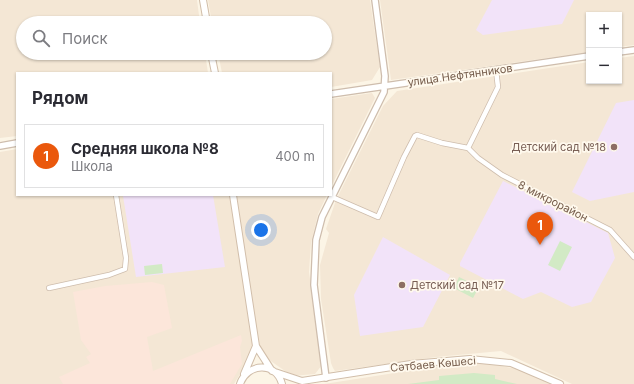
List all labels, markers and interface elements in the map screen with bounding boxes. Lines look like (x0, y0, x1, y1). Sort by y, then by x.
map controls (586, 12, 622, 84)
button: + (586, 12, 622, 48)
search box (16, 16, 332, 60)
icon: search (30, 27, 52, 49)
text: Поиск (62, 29, 108, 48)
button: − (586, 48, 622, 84)
street label: улица Нефтянников (407, 61, 513, 89)
text: Рядом (32, 88, 88, 108)
text: Средняя школа №8 (71, 139, 219, 158)
place label: Детский сад №18 (511, 140, 606, 154)
marker: Детский сад №18 (609, 142, 619, 152)
text: 1 (43, 148, 49, 164)
text: 400 m (275, 148, 315, 164)
text: Школа (71, 158, 113, 174)
street label: 8 микрорайон (516, 177, 590, 225)
pin: 1 (527, 212, 553, 245)
your location (251, 220, 271, 240)
place label: Детский сад №17 (410, 278, 504, 292)
marker: Детский сад №17 (397, 280, 407, 290)
street label: Сәтбаев Көшесі (390, 353, 476, 375)

